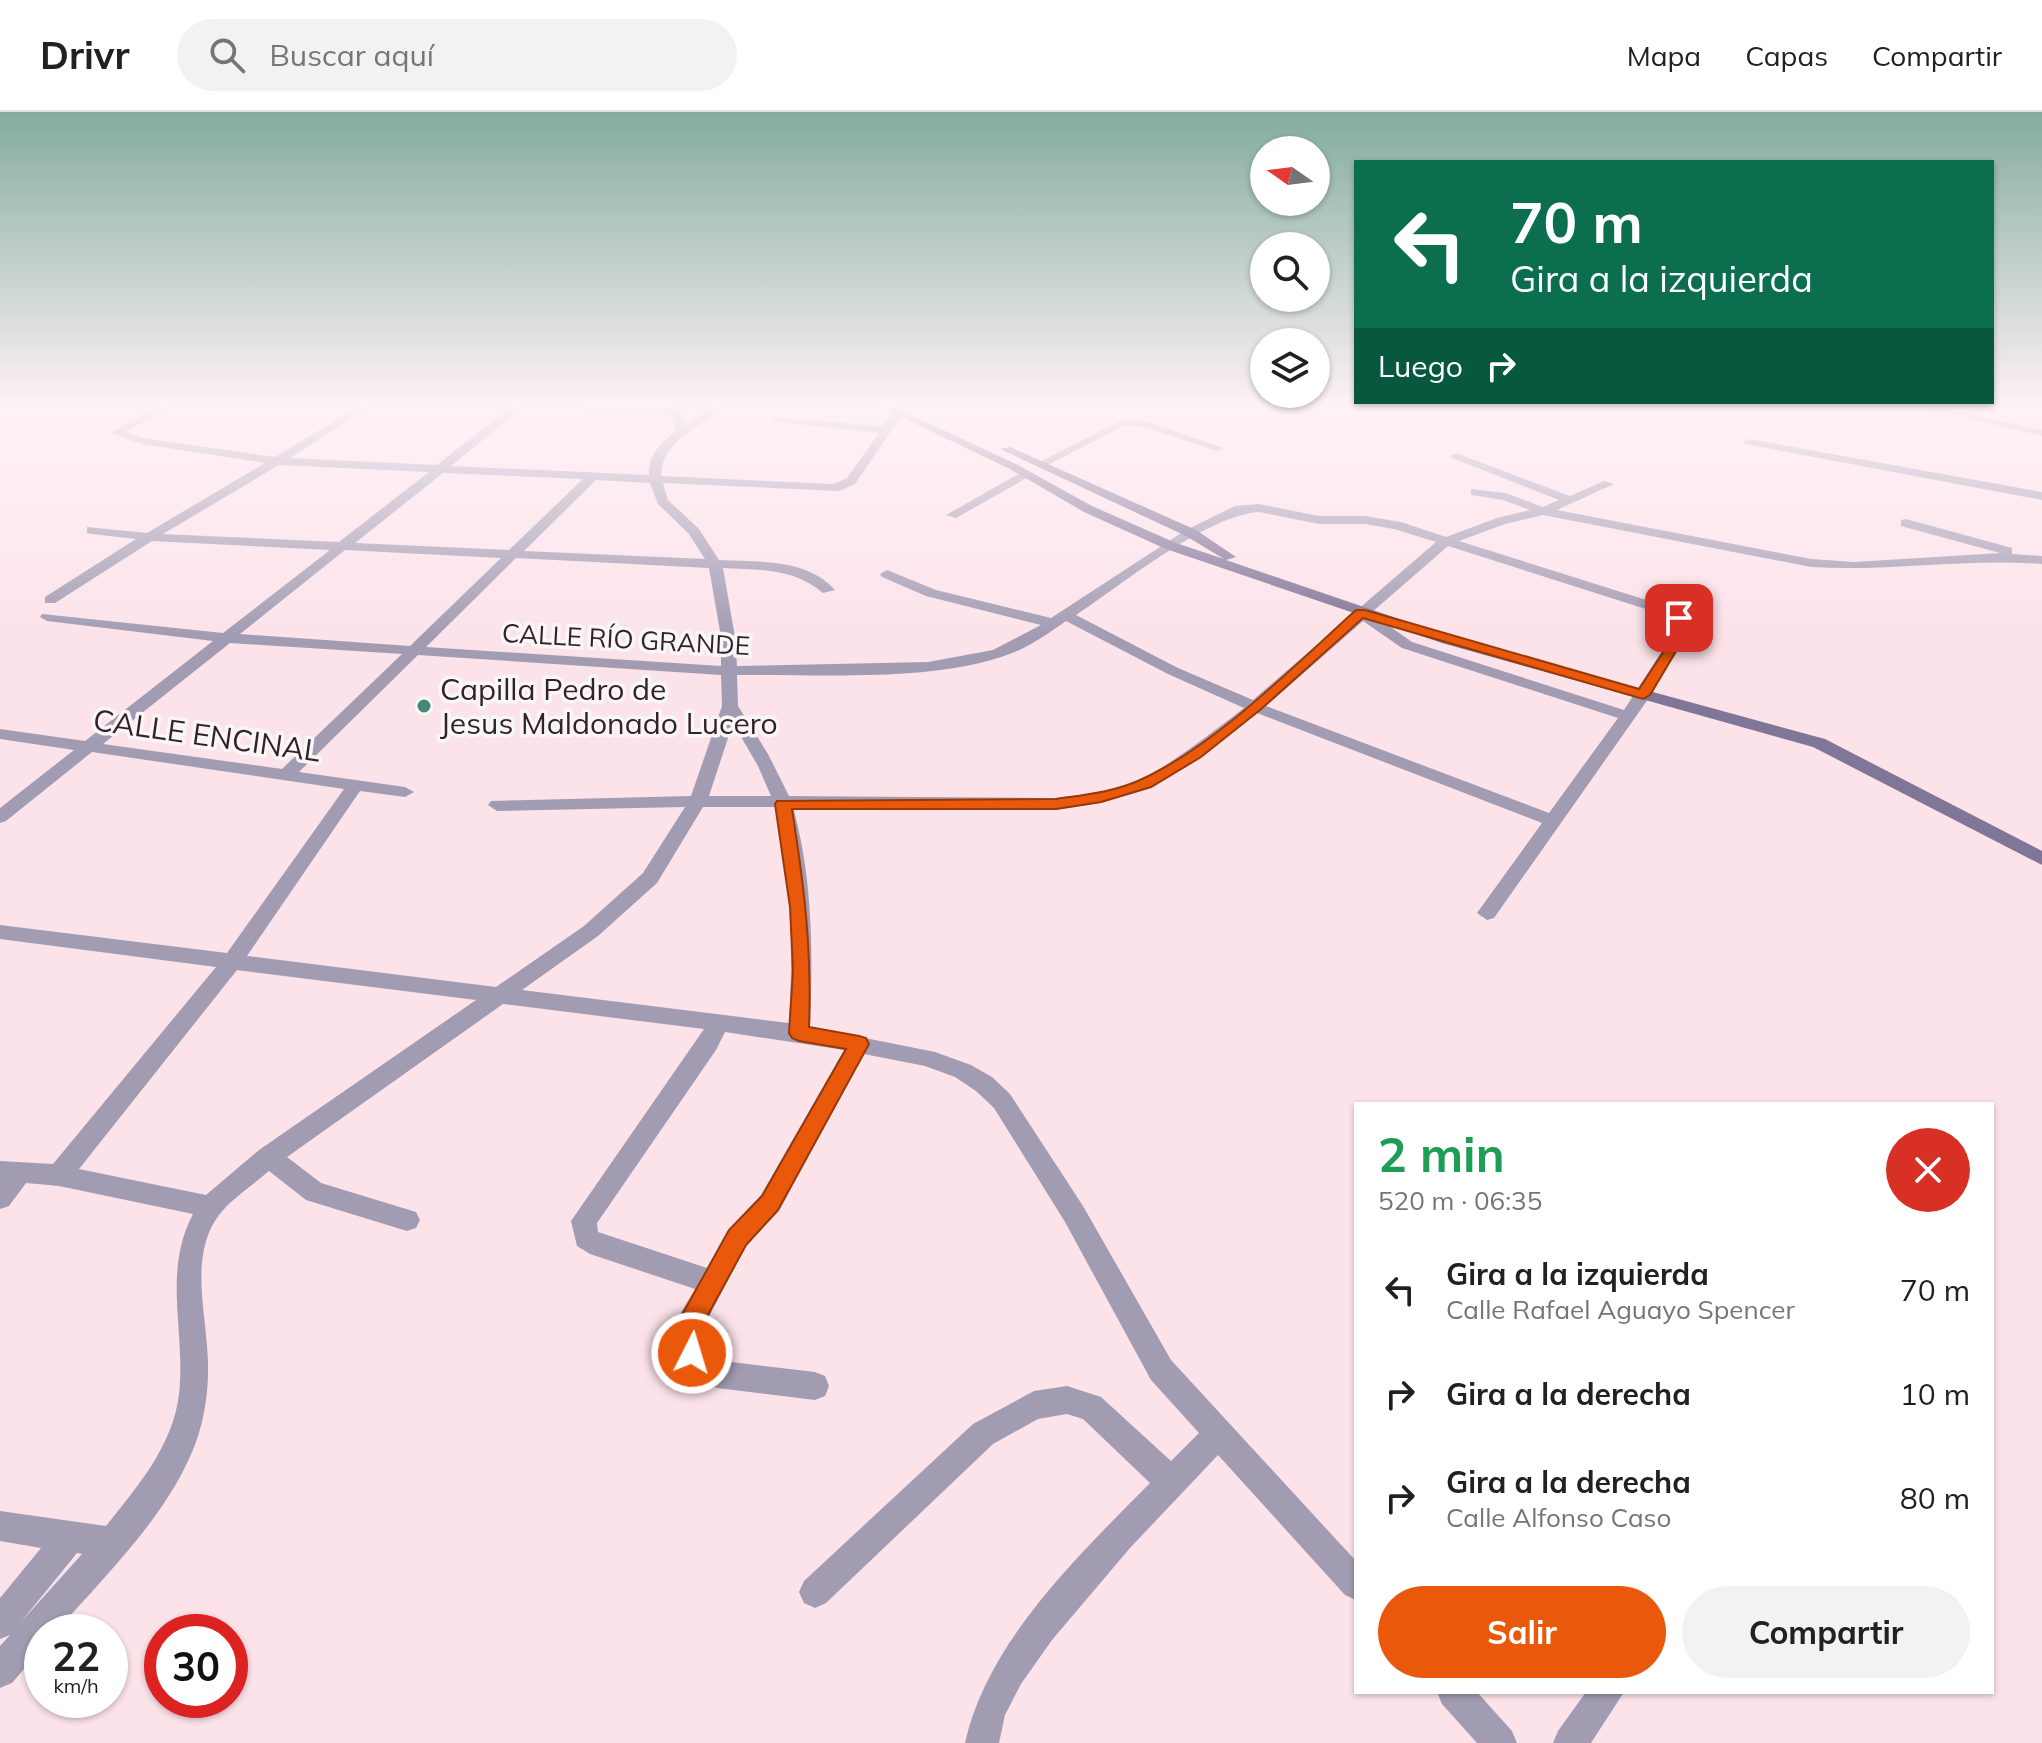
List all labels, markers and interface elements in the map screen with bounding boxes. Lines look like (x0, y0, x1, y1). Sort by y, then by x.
search box (177, 19, 737, 91)
text: Drivr (40, 31, 129, 79)
icon: search (205, 33, 249, 77)
text: Buscar aquí (269, 36, 434, 74)
text: Mapa (1627, 38, 1701, 73)
text: Capas (1745, 38, 1828, 73)
text: Compartir (1872, 38, 2002, 73)
north arrow (1250, 136, 1330, 216)
map controls (1250, 136, 1330, 408)
text: 70 m (1510, 187, 1643, 257)
icon: left (1378, 192, 1482, 296)
button: search (1250, 232, 1330, 312)
text: Gira a la izquierda (1510, 256, 1813, 301)
button: layers (1250, 328, 1330, 408)
icon: right (1479, 344, 1523, 388)
text: Luego (1378, 347, 1463, 385)
pin (1645, 584, 1713, 652)
icon: arrive (1657, 596, 1701, 640)
street label: CALLE RÍO GRANDE (501, 616, 751, 662)
place label: Capilla Pedro de Jesus Maldonado Lucero (440, 670, 778, 742)
marker: Capilla Pedro de Jesus Maldonado Lucero (415, 697, 433, 715)
street label: CALLE ENCINAL (91, 700, 323, 770)
text: 2 min (1378, 1124, 1505, 1184)
button: close (1886, 1128, 1970, 1212)
text: 520 m · 06:35 (1378, 1184, 1542, 1217)
text: Gira a la izquierda (1446, 1255, 1709, 1293)
icon: left (1378, 1268, 1422, 1312)
text: 70 m (1900, 1271, 1970, 1309)
text: Calle Rafael Aguayo Spencer (1446, 1293, 1795, 1326)
position arrow (650, 1311, 734, 1395)
icon: right (1378, 1372, 1422, 1416)
text: Gira a la derecha (1446, 1375, 1691, 1413)
text: 10 m (1900, 1375, 1970, 1413)
text: Gira a la derecha (1446, 1463, 1691, 1501)
icon: right (1378, 1476, 1422, 1520)
text: 80 m (1900, 1479, 1970, 1517)
text: Calle Alfonso Caso (1446, 1501, 1671, 1534)
button: Salir (1378, 1586, 1666, 1678)
button: Compartir (1682, 1586, 1970, 1678)
speed limit sign: 30 (144, 1614, 248, 1718)
text: 22 (52, 1631, 100, 1681)
text: km/h (53, 1673, 99, 1698)

